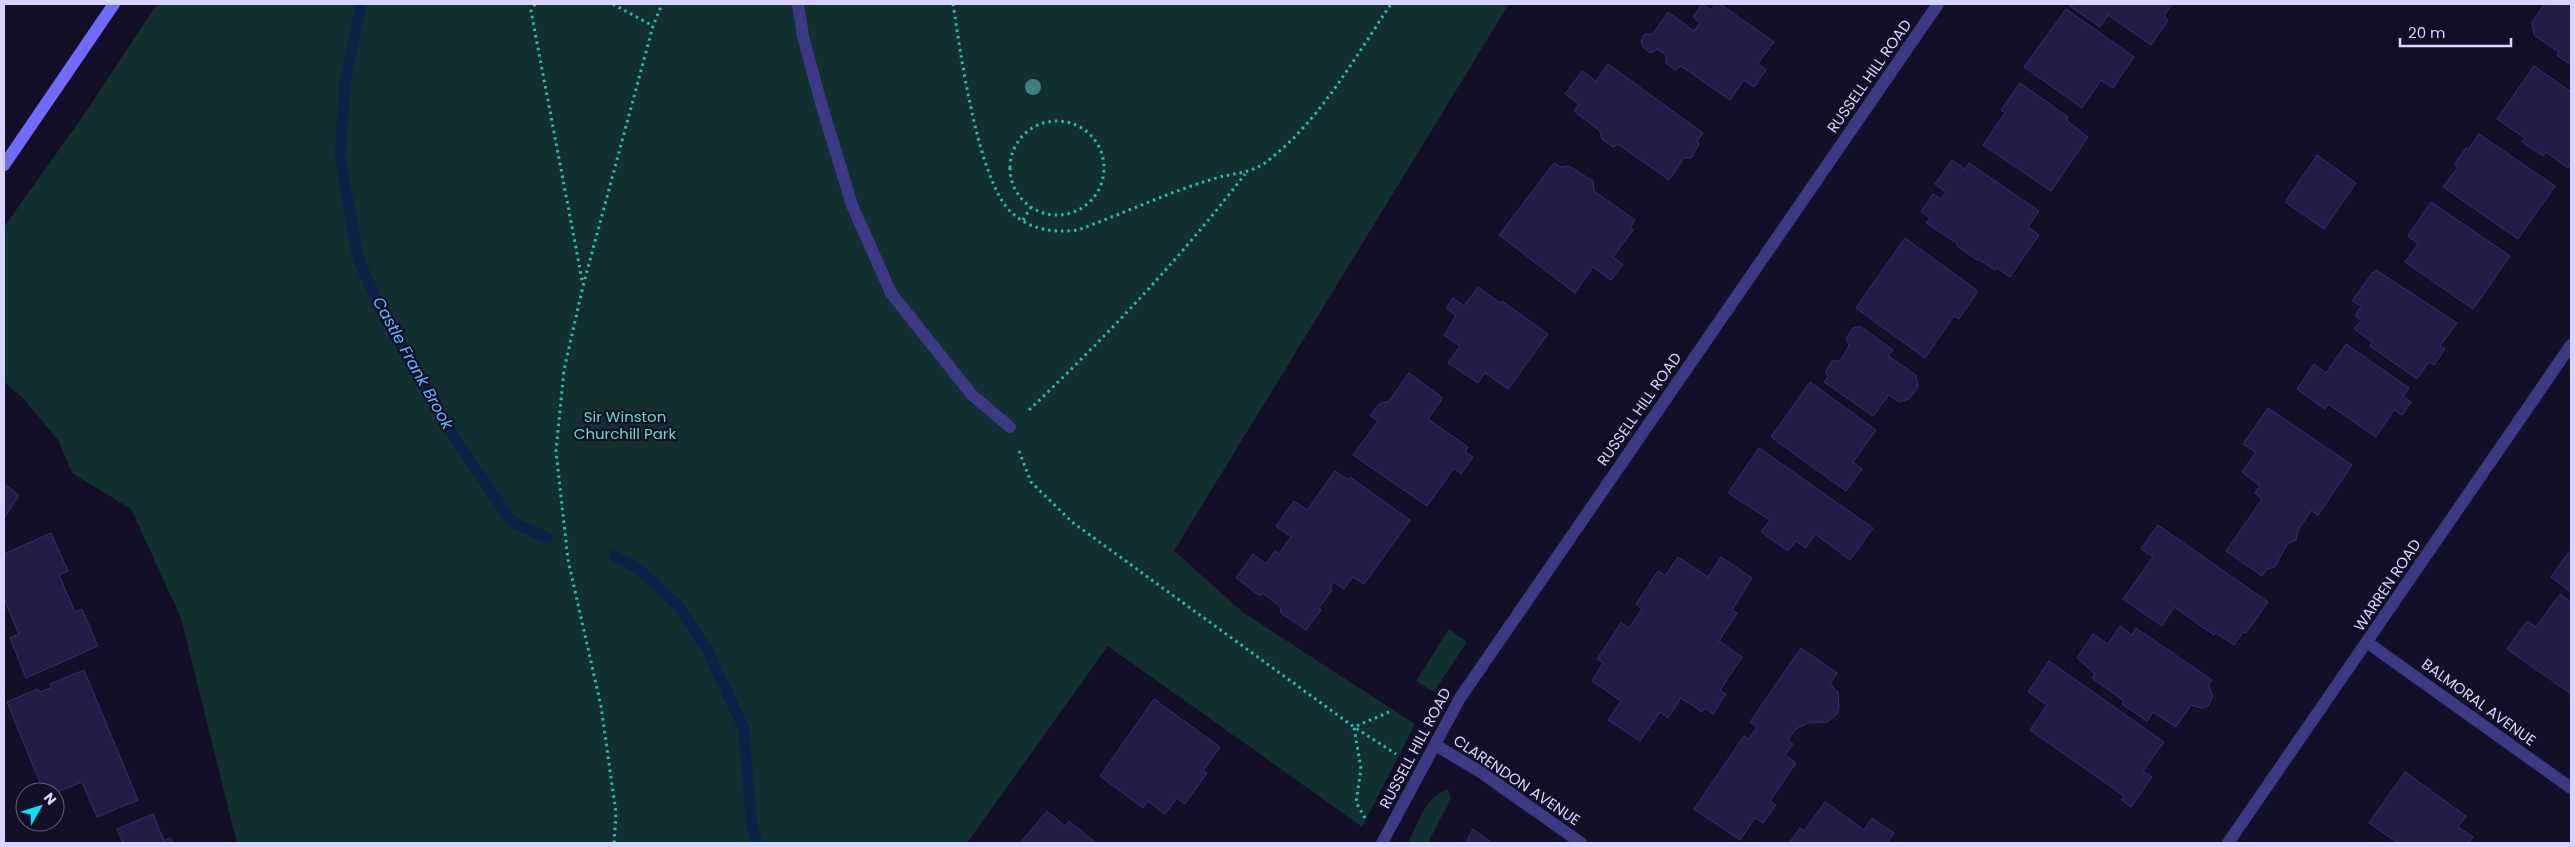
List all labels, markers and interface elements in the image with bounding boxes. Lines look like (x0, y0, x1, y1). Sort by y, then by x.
street label: RUSSELL HILL ROAD (1822, 15, 1916, 137)
scale bar (2400, 15, 2511, 47)
text: 20 m (2408, 22, 2446, 43)
water label: Castle Frank Brook (367, 292, 459, 434)
street label: RUSSELL HILL ROAD (1592, 348, 1686, 470)
park label: Sir Winston Churchill Park (574, 406, 676, 444)
street label: WARREN ROAD (2348, 535, 2426, 635)
street label: BALMORAL AVENUE (2418, 653, 2540, 751)
street label: RUSSELL HILL ROAD (1374, 684, 1456, 812)
street label: CLARENDON AVENUE (1449, 730, 1585, 830)
north arrow (15, 782, 65, 832)
text: N (39, 788, 61, 809)

